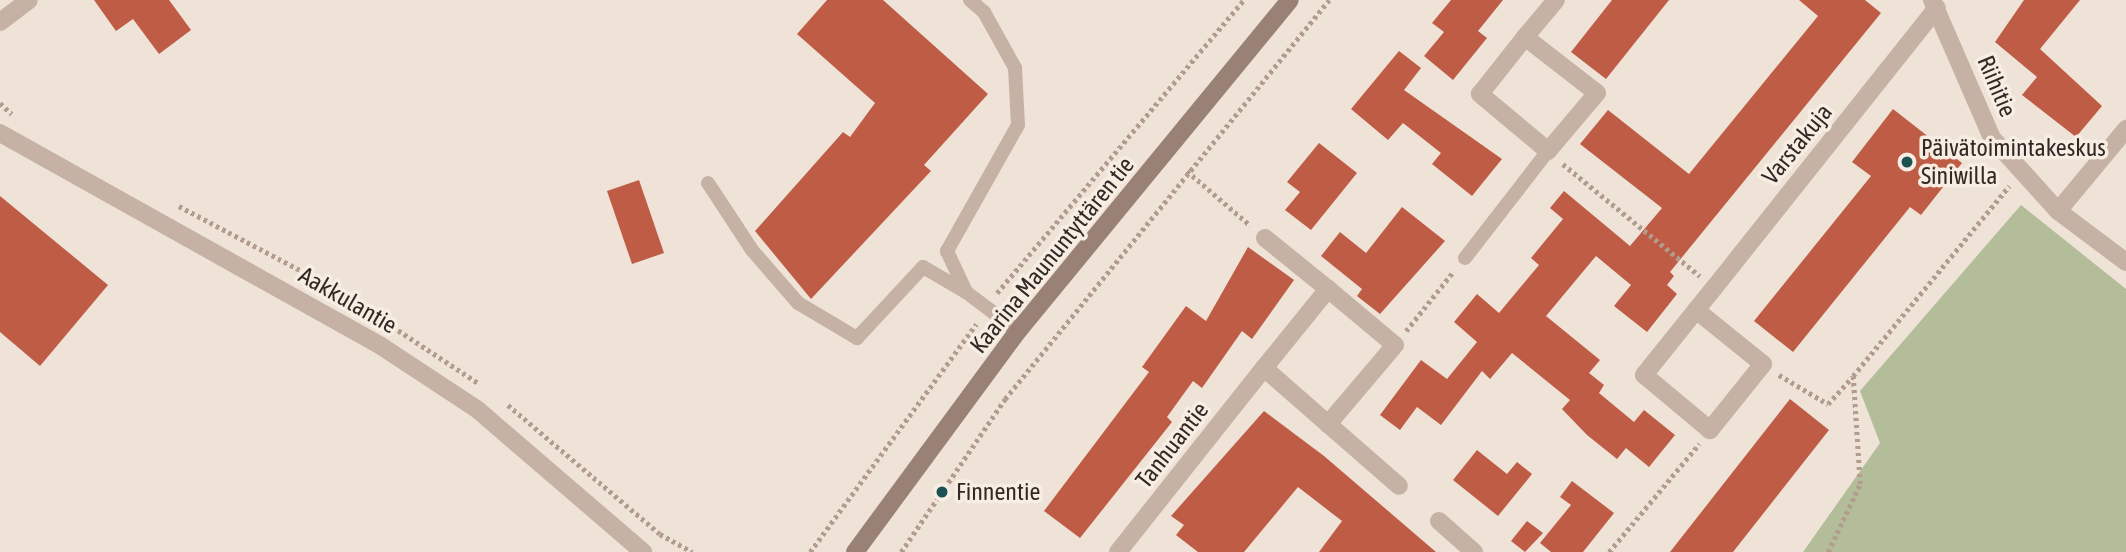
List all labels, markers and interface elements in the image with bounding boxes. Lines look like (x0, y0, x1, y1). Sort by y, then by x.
street label: Riihitie (1971, 51, 2023, 121)
street label: Varstakuja (1756, 98, 1838, 190)
place label: Päivätoimintakeskus Siniwilla (1921, 134, 2106, 190)
street label: Kaarina Maununtyttären tie (964, 151, 1140, 359)
marker: Päivätoimintakeskus Siniwilla (1899, 154, 1915, 170)
street label: Aakkulantie (294, 260, 402, 340)
street label: Tanhuantie (1130, 396, 1214, 494)
place label: Finnentie (956, 478, 1040, 506)
marker: Finnentie (934, 484, 950, 500)

